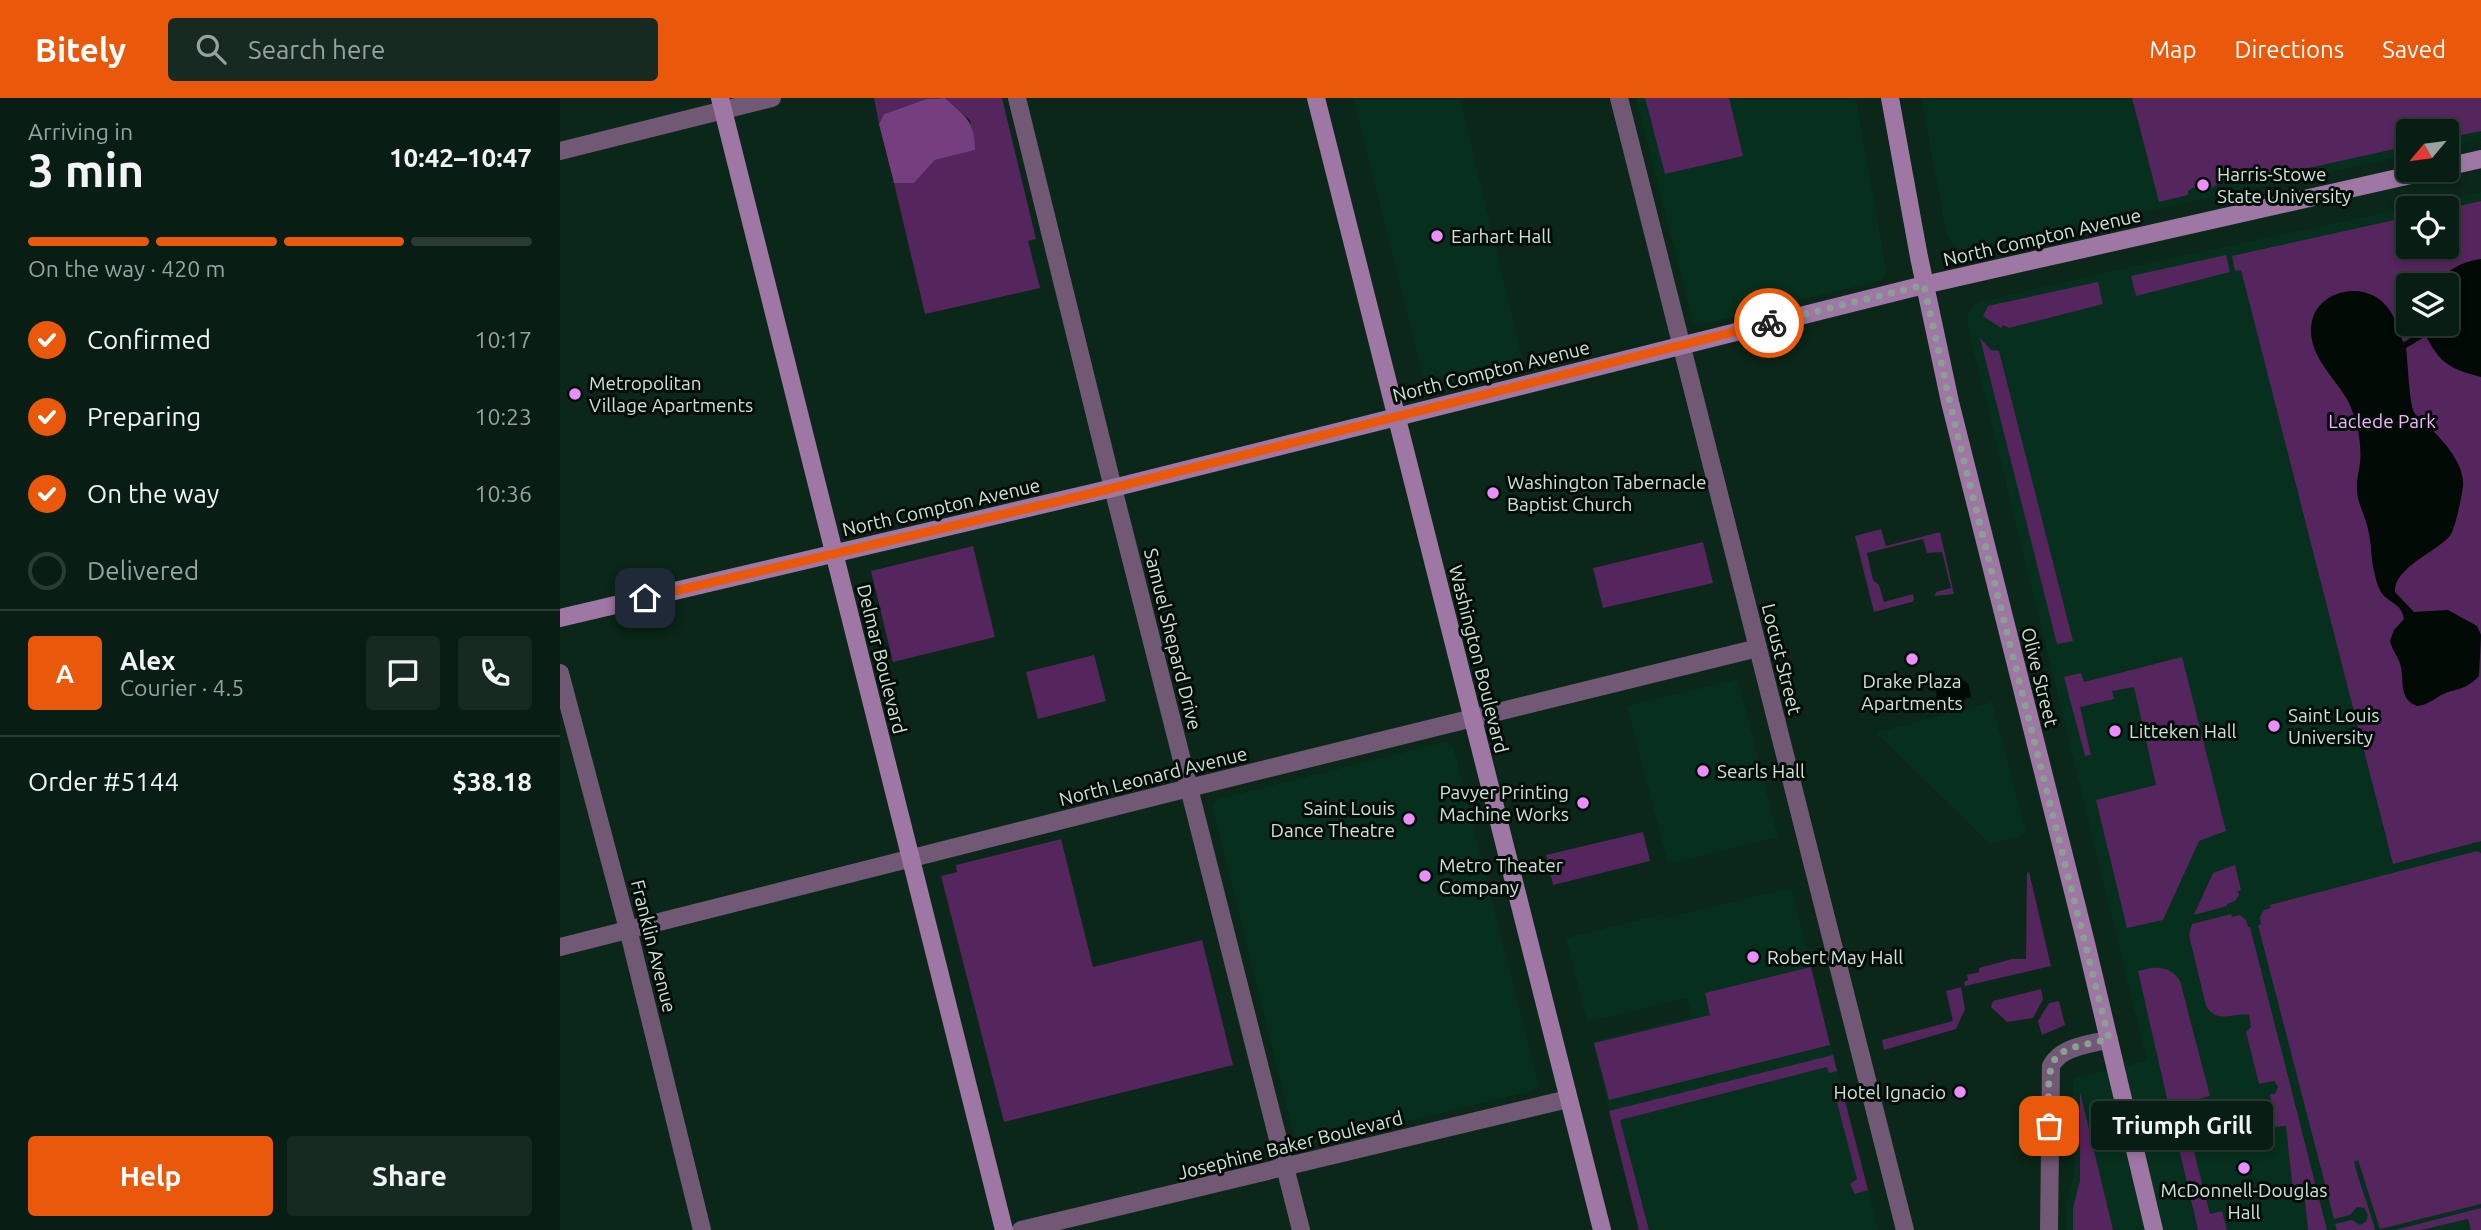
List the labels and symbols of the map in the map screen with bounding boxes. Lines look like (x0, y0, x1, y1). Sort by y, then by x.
north arrow (2396, 119, 2459, 182)
place label: Harris-Stowe State University (2217, 163, 2351, 207)
marker: Harris-Stowe State University (2195, 177, 2211, 193)
street label: North Compton Avenue (1941, 203, 2143, 271)
place label: Earhart Hall (1451, 225, 1551, 247)
marker: Earhart Hall (1429, 228, 1445, 244)
courier (1734, 288, 1804, 358)
street label: North Compton Avenue (1390, 336, 1592, 406)
place label: Metropolitan Village Apartments (589, 372, 753, 416)
marker: Metropolitan Village Apartments (567, 386, 583, 402)
park label: Laclede Park (2328, 410, 2436, 432)
place label: Washington Tabernacle Baptist Church (1507, 471, 1707, 515)
street label: North Compton Avenue (840, 473, 1042, 541)
marker: Washington Tabernacle Baptist Church (1485, 485, 1501, 501)
street label: Samuel Shepard Drive (1140, 546, 1206, 732)
street label: Washington Boulevard (1445, 563, 1513, 755)
pin (615, 568, 675, 628)
street label: Delmar Boulevard (853, 582, 911, 736)
street label: Locust Street (1758, 601, 1807, 717)
street label: Olive Street (2017, 625, 2063, 729)
marker: Drake Plaza Apartments (1904, 651, 1920, 667)
place label: Drake Plaza Apartments (1861, 670, 1963, 714)
place label: Saint Louis University (2288, 704, 2380, 748)
marker: Saint Louis University (2266, 718, 2282, 734)
place label: Litteken Hall (2129, 720, 2237, 742)
marker: Litteken Hall (2107, 723, 2123, 739)
street label: North Leonard Avenue (1057, 742, 1249, 810)
place label: Searls Hall (1717, 760, 1805, 782)
marker: Searls Hall (1695, 763, 1711, 779)
place label: Pavyer Printing Machine Works (1439, 781, 1569, 825)
marker: Pavyer Printing Machine Works (1575, 795, 1591, 811)
place label: Saint Louis Dance Theatre (1271, 797, 1395, 841)
marker: Saint Louis Dance Theatre (1401, 811, 1417, 827)
place label: Metro Theater Company (1439, 854, 1563, 898)
marker: Metro Theater Company (1417, 868, 1433, 884)
street label: Franklin Avenue (627, 877, 681, 1015)
place label: Robert May Hall (1767, 946, 1903, 968)
marker: Robert May Hall (1745, 949, 1761, 965)
place label: Hotel Ignacio (1833, 1081, 1946, 1103)
marker: Hotel Ignacio (1952, 1084, 1968, 1100)
pin (2019, 1096, 2079, 1156)
callout: Triumph Grill (2091, 1102, 2273, 1150)
street label: Josephine Baker Boulevard (1175, 1106, 1405, 1184)
marker: McDonnell-Douglas Hall (2236, 1160, 2252, 1176)
place label: McDonnell-Douglas Hall (2161, 1179, 2327, 1223)

